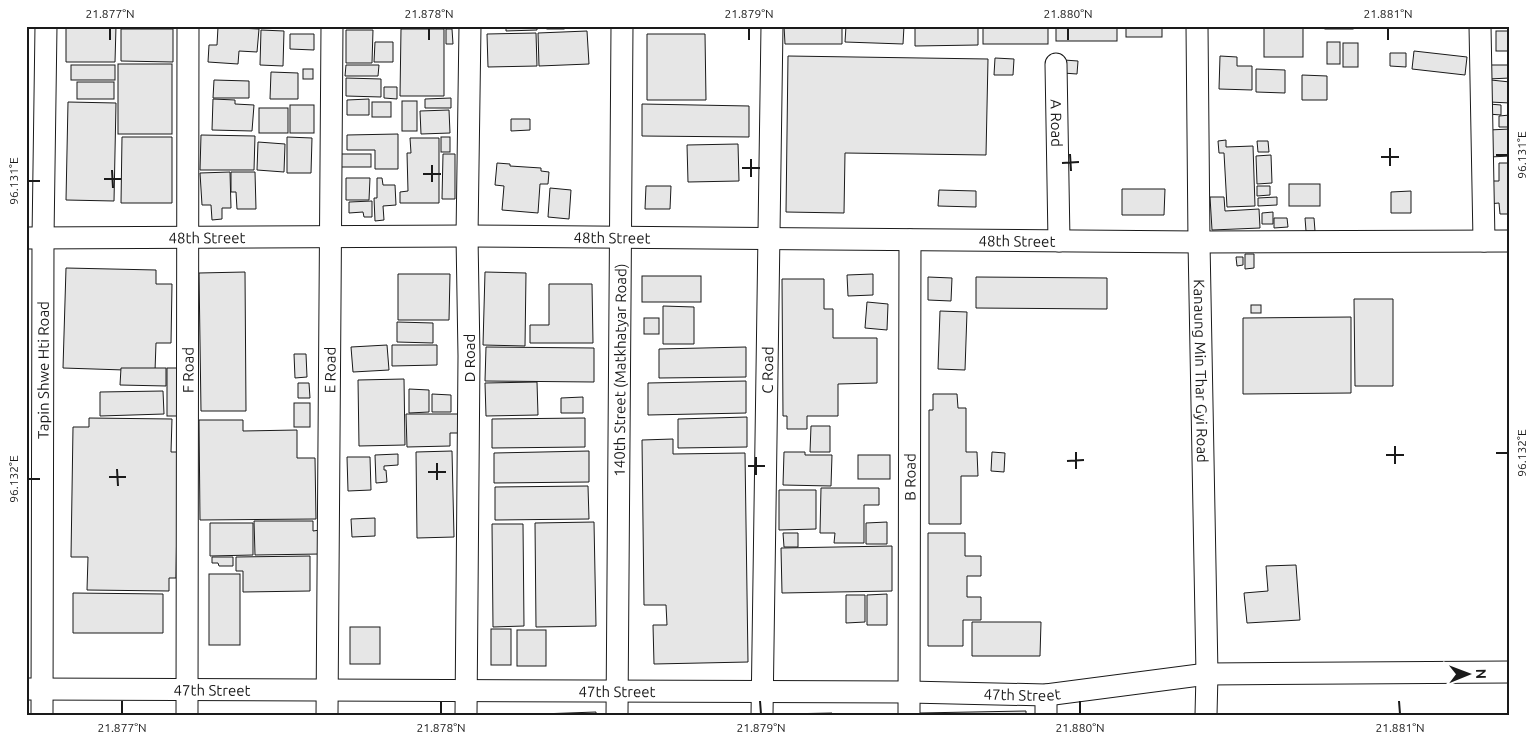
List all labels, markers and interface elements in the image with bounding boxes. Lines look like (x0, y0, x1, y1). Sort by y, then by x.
text: 21.877°N (85, 7, 135, 20)
text: 21.878°N (404, 7, 454, 20)
text: 21.879°N (724, 7, 774, 20)
text: 21.880°N (1043, 7, 1093, 20)
text: 21.881°N (1363, 7, 1413, 20)
street label: A Road (1048, 99, 1066, 147)
text: 96.131°E (1515, 131, 1528, 179)
text: 96.131°E (7, 157, 20, 205)
street label: 48th Street (574, 228, 651, 246)
street label: 48th Street (169, 229, 246, 246)
street label: 48th Street (979, 232, 1056, 249)
street label: 140th Street (Matkhatyar Road) (610, 263, 629, 477)
street label: Kanaung Min Thar Gyi Road (1191, 279, 1212, 463)
street label: Tapin Shwe Hti Road (34, 301, 51, 439)
street label: D Road (461, 334, 478, 382)
street label: C Road (758, 346, 776, 394)
street label: F Road (179, 347, 196, 393)
street label: E Road (321, 347, 338, 393)
text: 96.132°E (1515, 429, 1528, 477)
street label: B Road (901, 453, 918, 501)
text: 96.132°E (7, 455, 20, 503)
north arrow (1444, 648, 1494, 698)
text: N (1473, 668, 1489, 679)
street label: 47th Street (174, 681, 251, 698)
street label: 47th Street (579, 682, 656, 700)
street label: 47th Street (983, 685, 1061, 704)
text: 21.877°N (97, 721, 147, 734)
text: 21.878°N (416, 721, 466, 734)
text: 21.879°N (736, 721, 786, 734)
text: 21.880°N (1055, 721, 1105, 734)
text: 21.881°N (1375, 721, 1425, 734)

